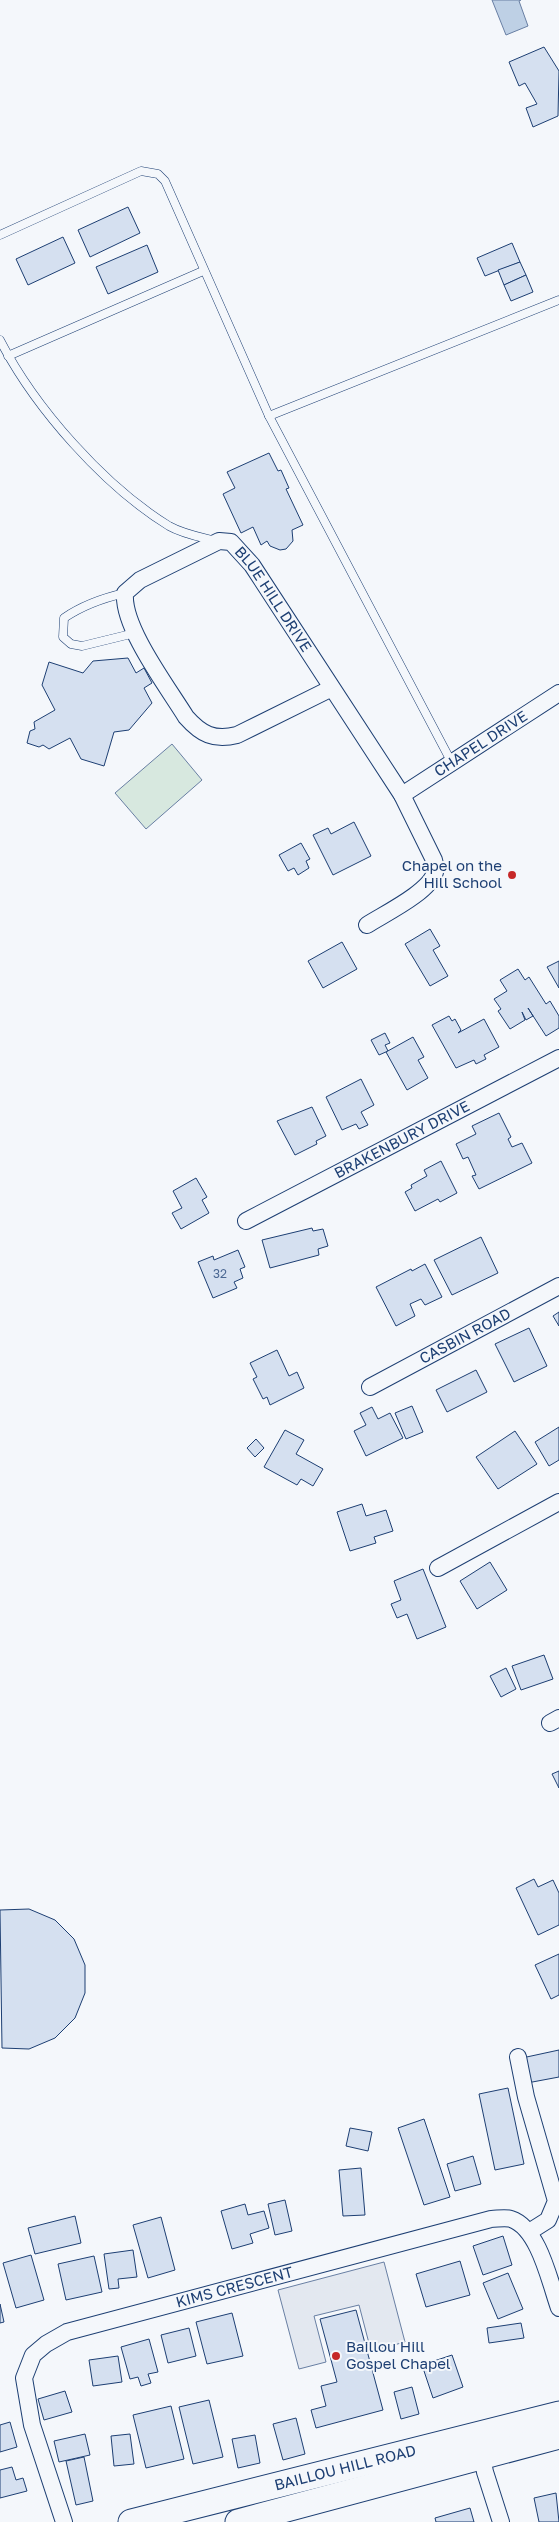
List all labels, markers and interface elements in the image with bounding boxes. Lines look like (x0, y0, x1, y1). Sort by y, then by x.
street label: BLUE HILL DRIVE (231, 542, 316, 655)
street label: CHAPEL DRIVE (430, 706, 530, 780)
place label: Chapel on the Hill School (402, 856, 502, 891)
marker: Chapel on the Hill School (506, 869, 518, 881)
street label: BRAKENBURY DRIVE (331, 1096, 472, 1181)
house number: 32 (213, 1266, 227, 1281)
street label: CASBIN ROAD (416, 1303, 514, 1367)
street label: KIMS CRESCENT (174, 2262, 295, 2311)
place label: Baillou Hill Gospel Chapel (346, 2337, 451, 2372)
marker: Baillou Hill Gospel Chapel (330, 2350, 342, 2362)
street label: BAILLOU HILL ROAD (272, 2440, 418, 2493)

